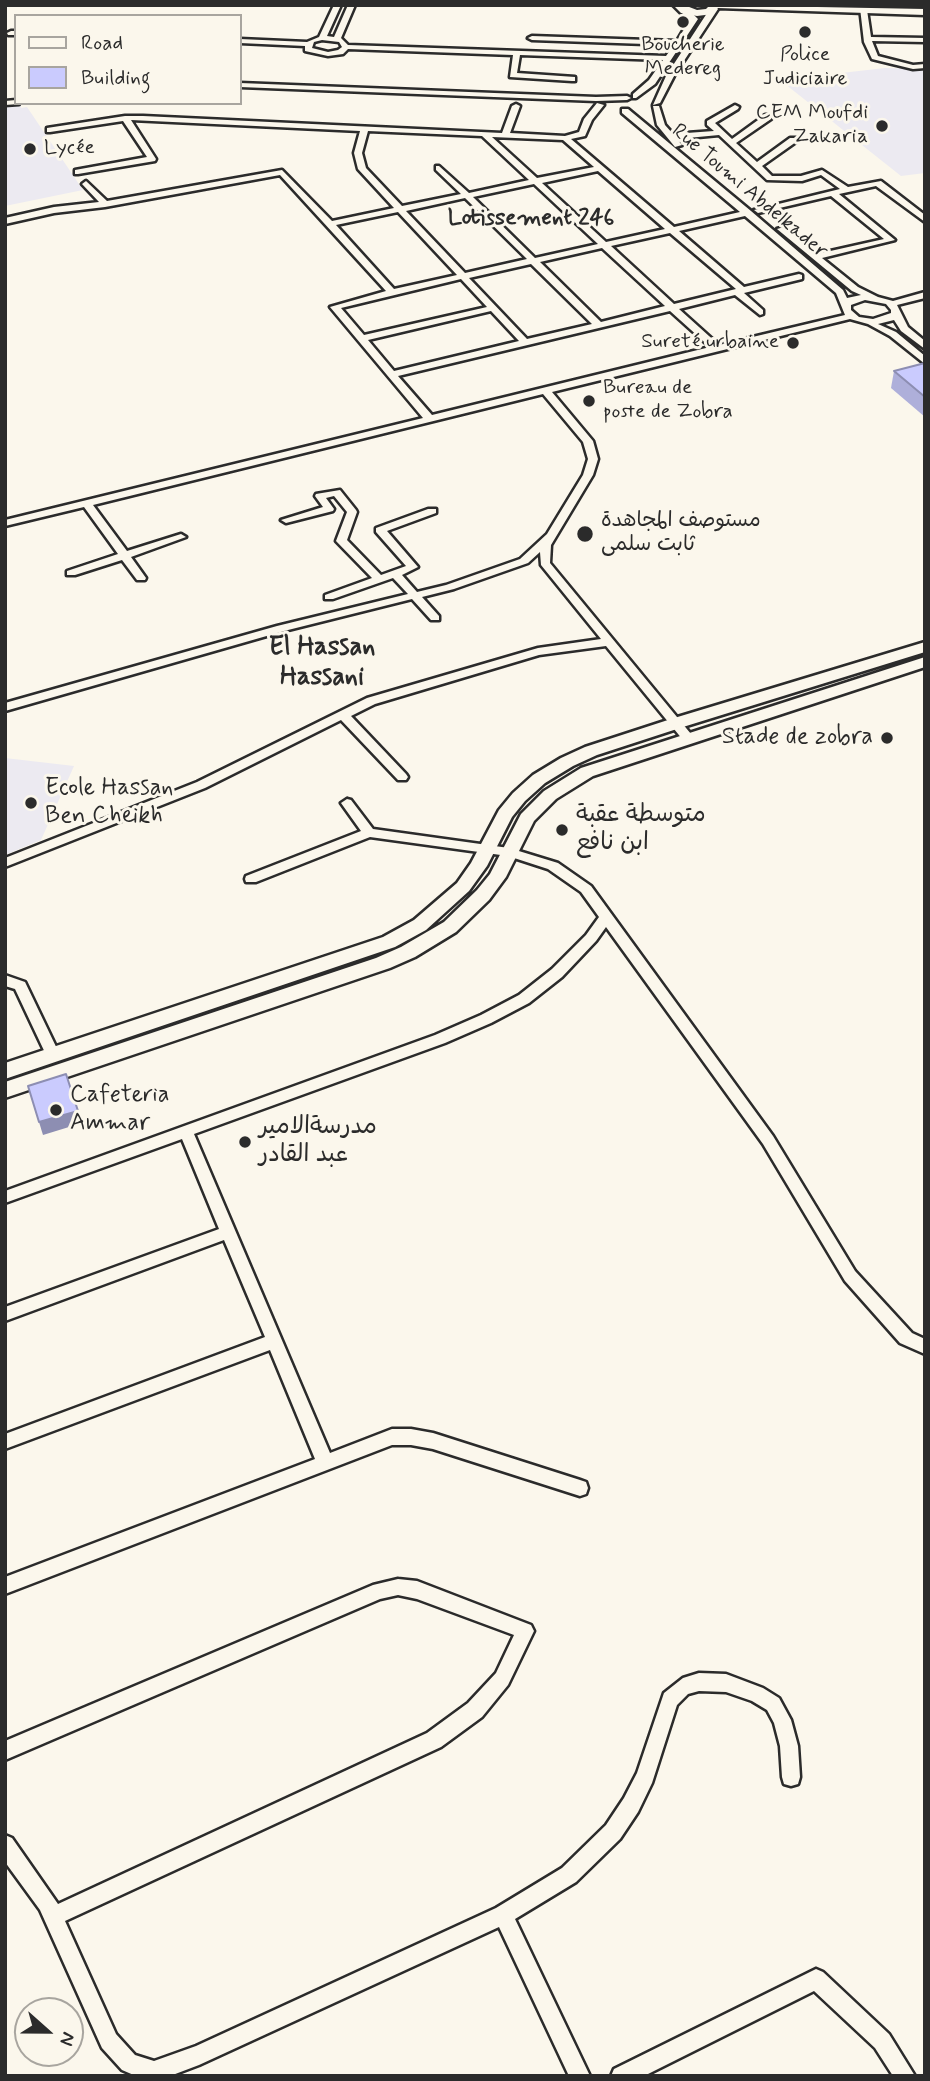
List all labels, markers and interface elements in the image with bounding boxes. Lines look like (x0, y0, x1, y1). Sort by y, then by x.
legend (14, 14, 242, 105)
marker: Boucherie Medereg (675, 14, 691, 30)
marker: Police Judiciaire (797, 24, 813, 40)
text: Road (81, 29, 123, 57)
place label: Boucherie Medereg (641, 33, 725, 83)
place label: Police Judiciaire (763, 43, 847, 93)
text: Building (81, 64, 151, 92)
place label: CEM Moufdi Zakaria (756, 101, 868, 151)
marker: CEM Moufdi Zakaria (874, 118, 890, 134)
street label: Rue Toumi Abdelkader (666, 119, 832, 265)
place label: Lycée (44, 136, 95, 162)
marker: Lycée (22, 141, 38, 157)
district label: Lotissement 246 (448, 205, 614, 233)
place label: Sureté urbaine (641, 330, 779, 356)
marker: Sureté urbaine (785, 335, 801, 351)
place label: Bureau de poste de Zobra (603, 376, 733, 426)
marker: Bureau de poste de Zobra (581, 393, 597, 409)
place label: مستوصف المجاهدة ثابت سلمى (601, 509, 761, 559)
marker: مستوصف المجاهدة ثابت سلمى (575, 524, 595, 544)
district label: El Hassan Hassani (269, 633, 375, 694)
place label: Stade de zobra (722, 724, 873, 752)
marker: Stade de zobra (879, 730, 895, 746)
place label: Ecole Hassan Ben Cheikh (45, 775, 173, 831)
marker: Ecole Hassan Ben Cheikh (23, 795, 39, 811)
place label: متوسطة عقبة ابن نافع (576, 802, 706, 858)
marker: متوسطة عقبة ابن نافع (554, 822, 570, 838)
place label: Cafeteria Ammar (70, 1082, 169, 1138)
marker: Cafeteria Ammar (48, 1102, 64, 1118)
place label: مدرسةالامير عبد القادر (259, 1114, 377, 1170)
marker: مدرسةالامير عبد القادر (237, 1134, 253, 1150)
north arrow (14, 1997, 84, 2067)
text: N (53, 2029, 81, 2049)

